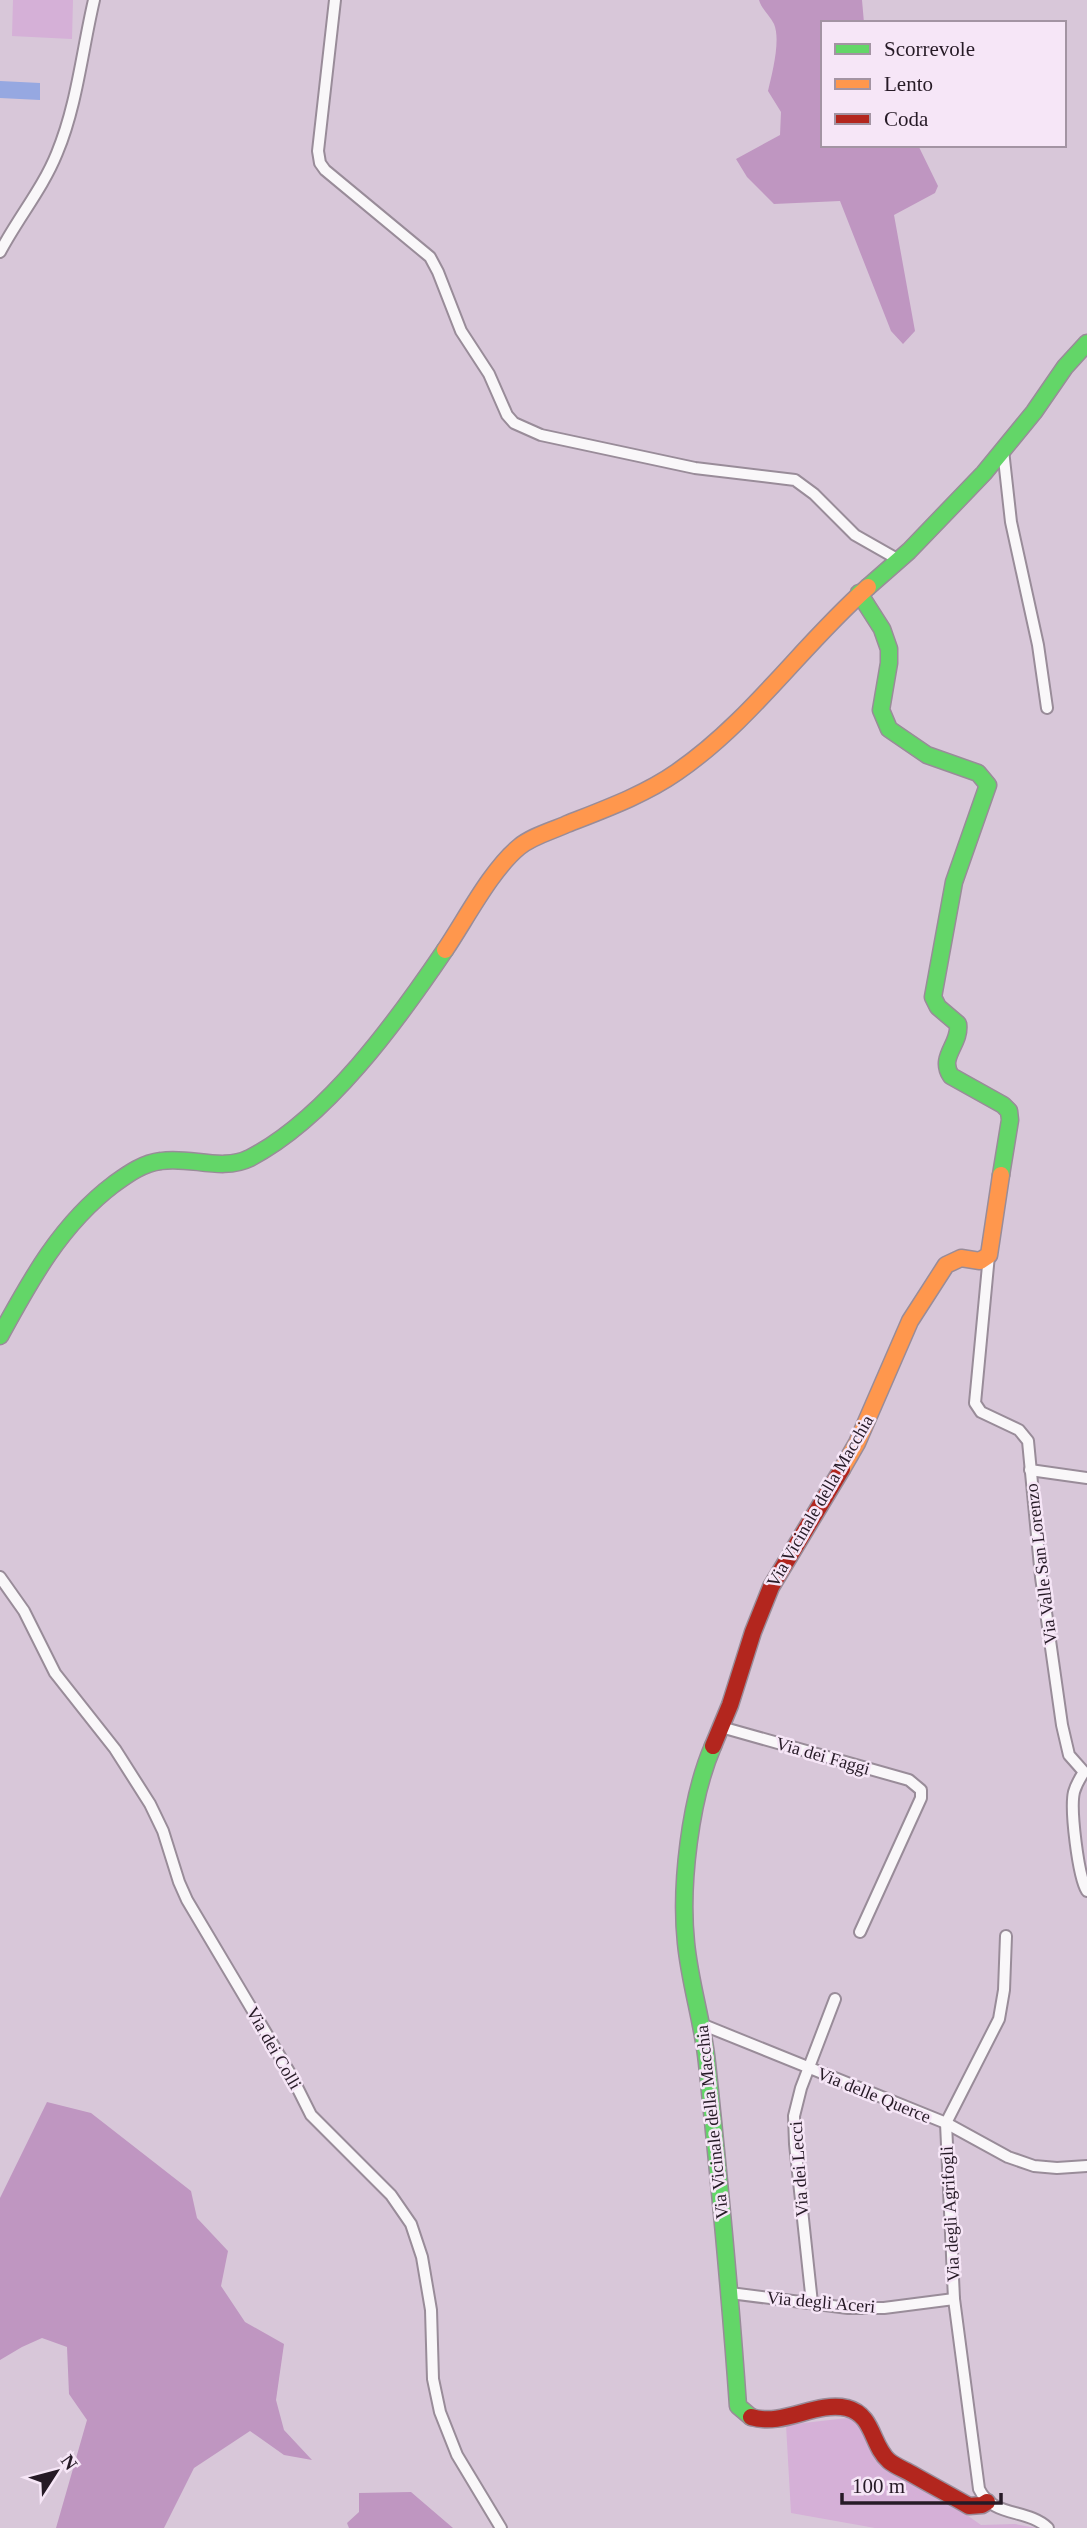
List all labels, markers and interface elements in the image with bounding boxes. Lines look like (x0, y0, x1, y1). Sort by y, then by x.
legend (821, 21, 1066, 147)
text: Scorrevole (884, 37, 975, 61)
text: Lento (884, 72, 933, 96)
text: Coda (884, 107, 929, 131)
street label: Via Vicinale della Macchia (763, 1412, 877, 1590)
street label: Via Valle San Lorenzo (1021, 1482, 1061, 1646)
street label: Via dei Faggi (774, 1733, 872, 1779)
street label: Via dei Colli (242, 2003, 306, 2093)
street label: Via Vicinale della Macchia (692, 2024, 732, 2220)
street label: Via delle Querce (814, 2063, 934, 2127)
street label: Via dei Lecci (786, 2120, 812, 2218)
street label: Via degli Agrifogli (936, 2146, 964, 2282)
street label: Via degli Aceri (766, 2287, 876, 2317)
north arrow (21, 2437, 91, 2507)
text: N (57, 2451, 82, 2474)
scale bar (842, 2462, 1001, 2506)
text: 100 m (852, 2474, 905, 2498)

